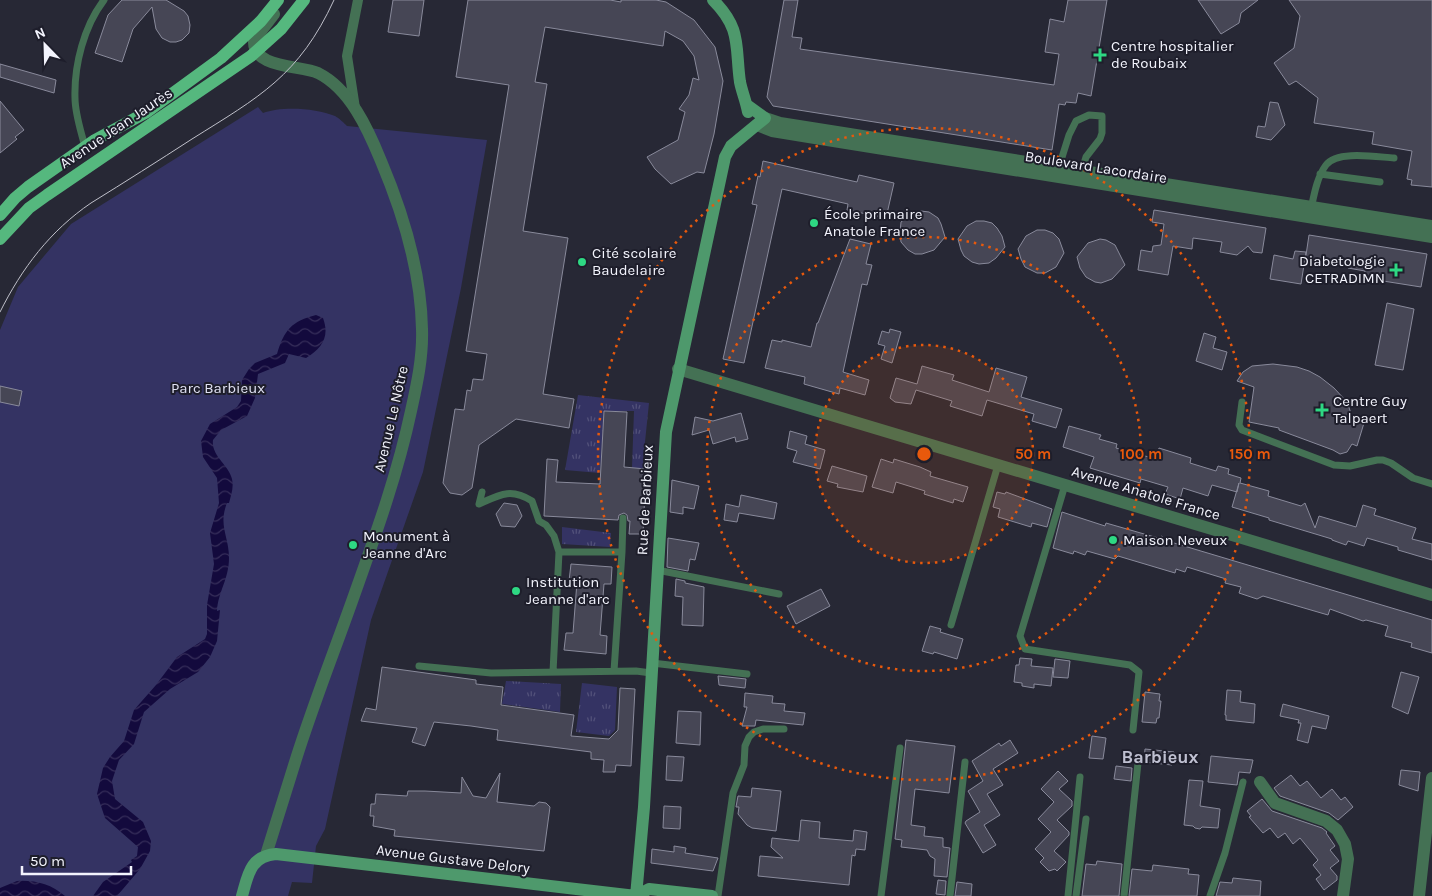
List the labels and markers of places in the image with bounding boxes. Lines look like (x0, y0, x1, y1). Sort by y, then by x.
place label: Centre hospitalier de Roubaix (1111, 37, 1234, 72)
marker: Centre hospitalier de Roubaix (1093, 48, 1107, 62)
place label: École primaire Anatole France (824, 205, 925, 240)
marker: École primaire Anatole France (808, 217, 820, 229)
place label: Cité scolaire Baudelaire (592, 244, 676, 279)
place label: Diabetologie CETRADIMN (1299, 252, 1385, 287)
marker: Cité scolaire Baudelaire (576, 256, 588, 268)
marker: Diabetologie CETRADIMN (1389, 263, 1403, 277)
place label: Centre Guy Talpaert (1333, 392, 1407, 427)
marker: Centre Guy Talpaert (1315, 403, 1329, 417)
centre of rings (915, 445, 933, 463)
place label: Monument à Jeanne d'Arc (363, 527, 450, 562)
place label: Maison Neveux (1123, 531, 1227, 549)
marker: Maison Neveux (1107, 534, 1119, 546)
marker: Monument à Jeanne d'Arc (347, 539, 359, 551)
place label: Institution Jeanne d'arc (526, 573, 610, 608)
marker: Institution Jeanne d'arc (510, 585, 522, 597)

